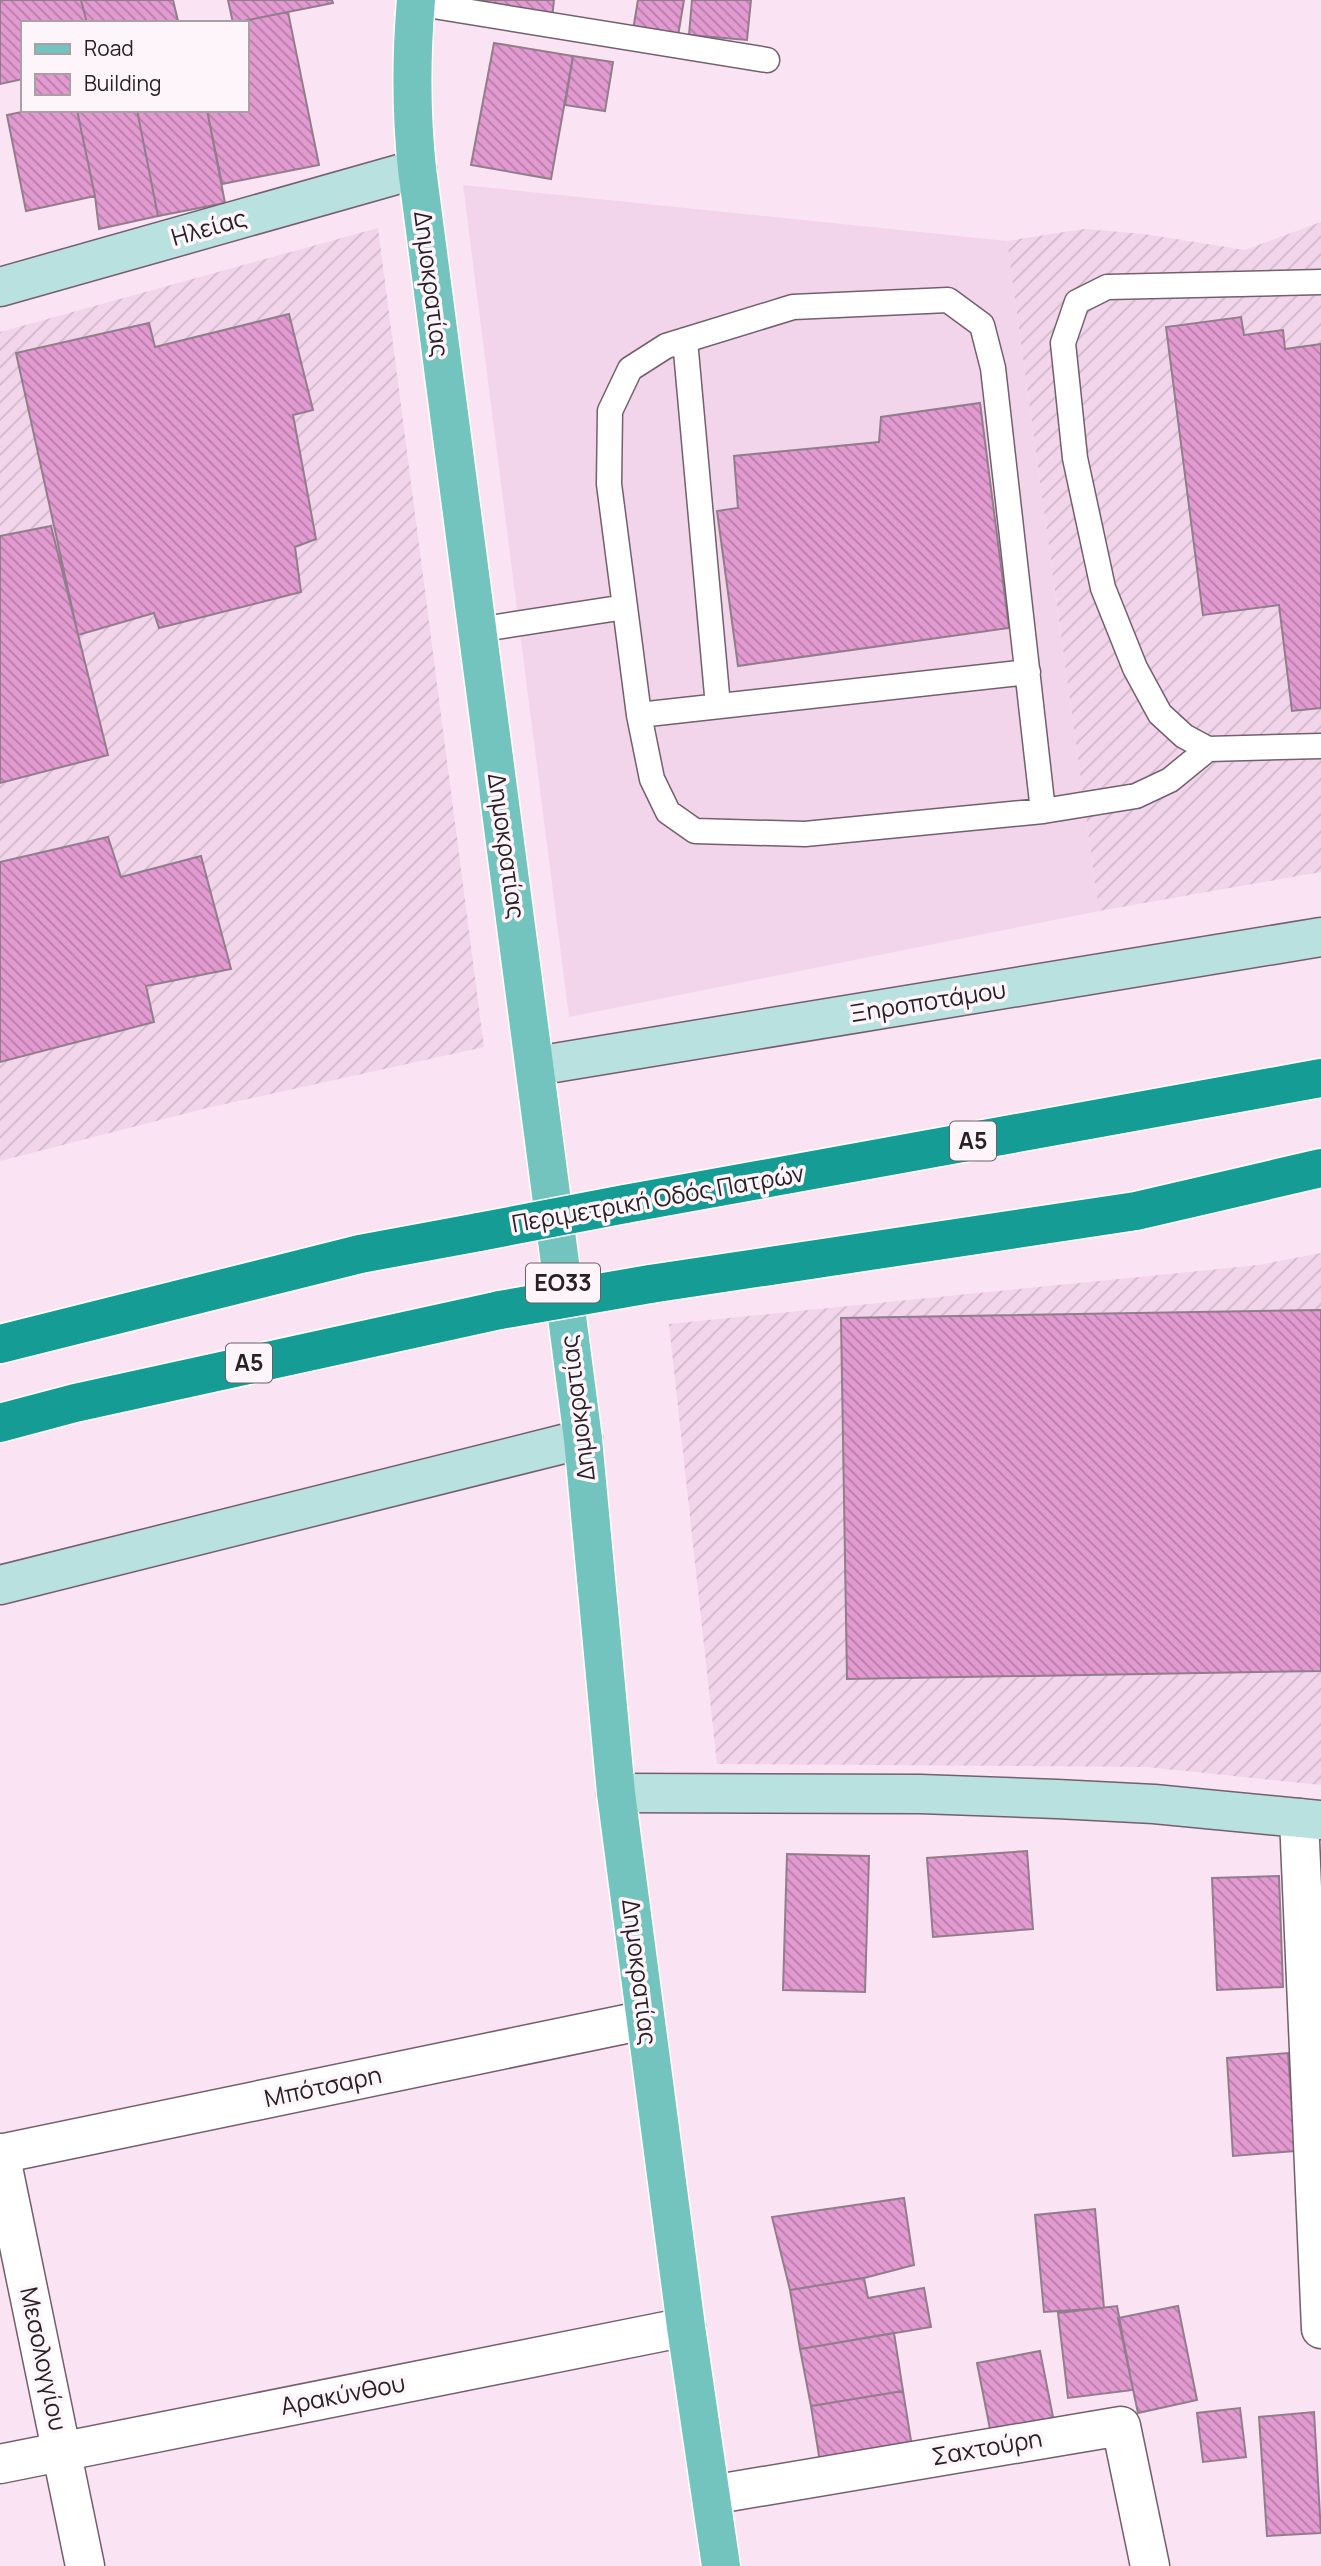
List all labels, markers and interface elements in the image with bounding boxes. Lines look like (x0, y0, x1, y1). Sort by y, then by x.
legend (21, 21, 248, 112)
text: Road (84, 34, 134, 62)
text: Building (84, 69, 161, 97)
street label: Ηλείας (167, 200, 250, 253)
street label: Δημοκρατίας (407, 209, 458, 359)
street label: Δημοκρατίας (481, 771, 534, 921)
street label: Ξηροποτάμου (847, 972, 1008, 1029)
road number: Α5 (950, 1122, 996, 1160)
street label: Περιμετρική Οδός Πατρών (509, 1156, 807, 1240)
road number: ΕΟ33 (526, 1264, 600, 1302)
street label: Δημοκρατίας (551, 1333, 602, 1483)
road number: Α5 (226, 1344, 272, 1382)
street label: Δημοκρατίας (615, 1897, 666, 2047)
street label: Μπότσαρη (261, 2057, 384, 2114)
street label: Μεσολογγίου (13, 2284, 76, 2434)
street label: Αρακύνθου (278, 2365, 408, 2422)
street label: Σαχτούρη (929, 2421, 1045, 2472)

